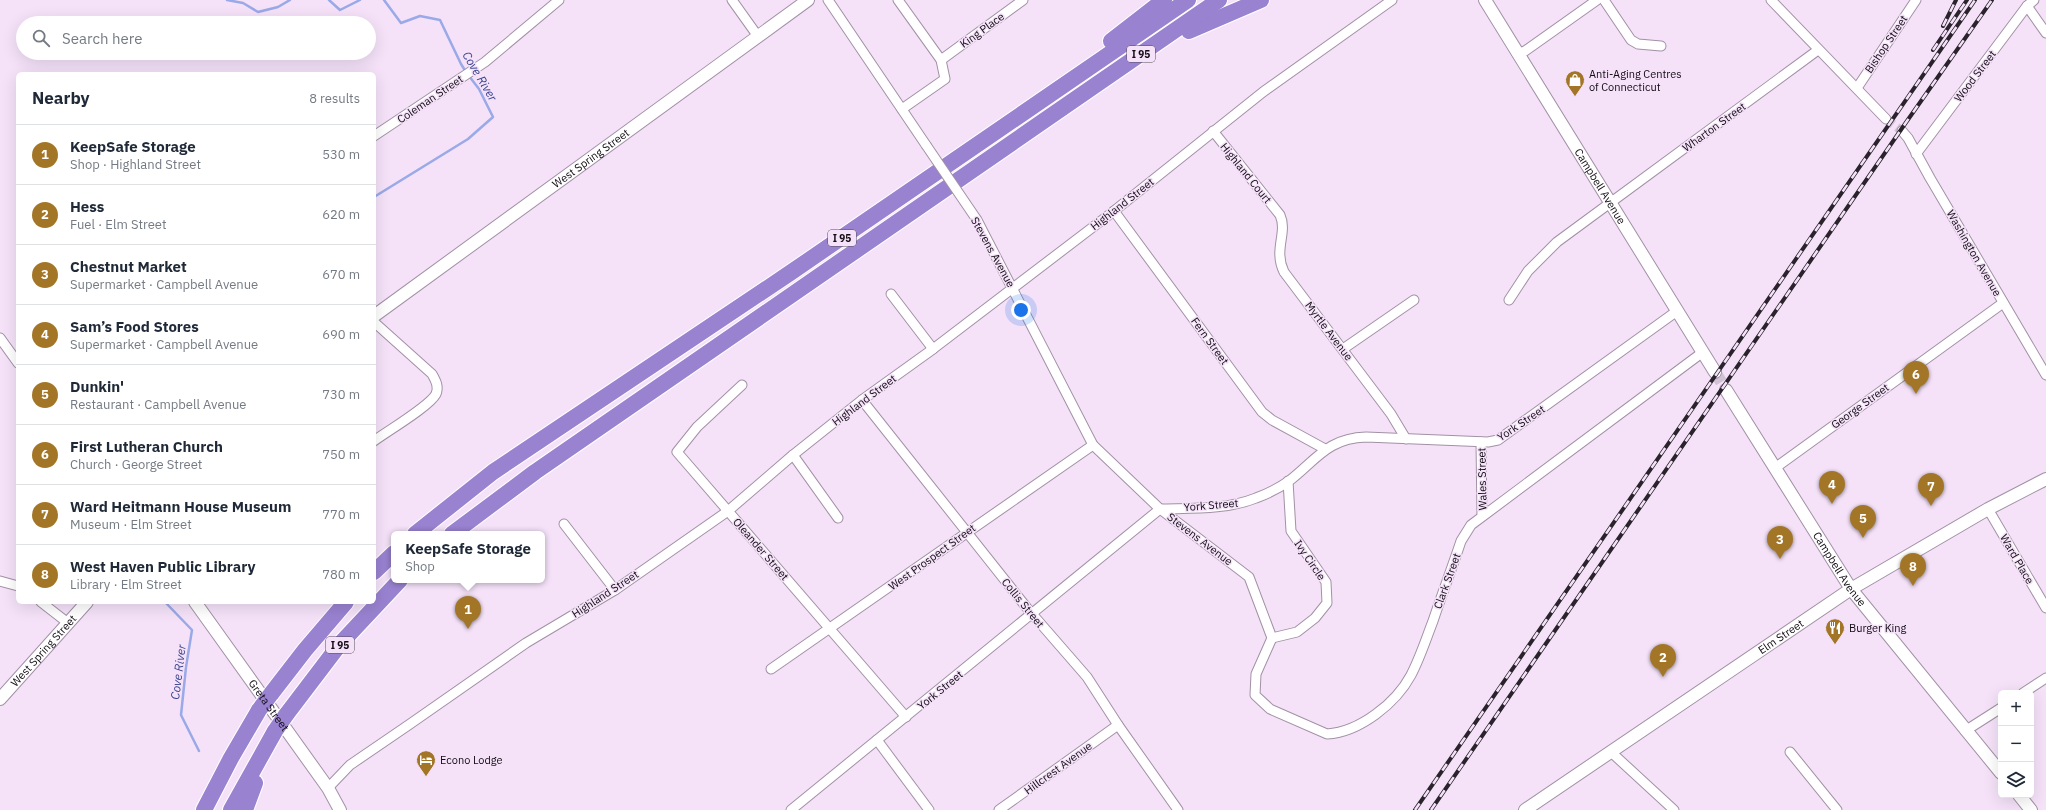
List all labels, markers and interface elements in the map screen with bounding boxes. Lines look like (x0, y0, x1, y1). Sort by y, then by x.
street label: King Place (957, 9, 1007, 51)
street label: Bishop Street (1862, 12, 1911, 76)
search box (16, 16, 376, 60)
icon: search (30, 27, 52, 49)
text: Search here (62, 29, 142, 48)
road number: I 95 (1127, 46, 1155, 62)
street label: Wood Street (1951, 47, 1999, 105)
water label: Cove River (459, 49, 501, 104)
place label: Anti-Aging Centres of Connecticut (1589, 67, 1682, 94)
shop icon: Anti-Aging Centres of Connecticut (1564, 69, 1586, 97)
street label: Coleman Street (394, 72, 466, 126)
text: Nearby (32, 87, 90, 109)
text: 8 results (309, 90, 360, 107)
street label: Wharton Street (1680, 99, 1749, 155)
street label: West Spring Street (549, 125, 632, 191)
text: KeepSafe Storage (70, 137, 196, 156)
street label: Highland Court (1217, 140, 1275, 206)
text: 1 (41, 146, 49, 163)
text: 530 m (322, 146, 360, 163)
street label: Campbell Avenue (1571, 146, 1629, 227)
text: Shop · Highland Street (70, 156, 201, 173)
street label: Highland Street (1087, 175, 1157, 233)
text: Hess (70, 197, 104, 216)
text: 2 (41, 206, 49, 223)
text: 620 m (322, 206, 360, 223)
street label: Washington Avenue (1944, 207, 2004, 299)
street label: Stevens Avenue (968, 214, 1018, 290)
text: Fuel · Elm Street (70, 216, 167, 233)
road number: I 95 (828, 230, 856, 246)
text: Chestnut Market (70, 257, 187, 276)
text: 3 (41, 266, 49, 283)
text: 670 m (322, 266, 360, 283)
text: Supermarket · Campbell Avenue (70, 276, 258, 293)
street label: Myrtle Avenue (1302, 299, 1356, 363)
your location (1011, 300, 1031, 320)
street label: Fern Street (1188, 315, 1232, 367)
text: Sam’s Food Stores (70, 317, 199, 336)
text: 4 (41, 326, 49, 343)
text: 690 m (322, 326, 360, 343)
text: Supermarket · Campbell Avenue (70, 336, 258, 353)
pin: 6 (1903, 361, 1929, 394)
street label: Highland Street (829, 371, 899, 429)
text: Dunkin' (70, 377, 124, 396)
street label: George Street (1828, 380, 1892, 432)
text: 5 (41, 386, 49, 403)
text: 730 m (322, 386, 360, 403)
text: Restaurant · Campbell Avenue (70, 396, 246, 413)
street label: York Street (1494, 402, 1548, 444)
text: First Lutheran Church (70, 437, 223, 456)
text: 6 (41, 446, 49, 463)
text: 750 m (322, 446, 360, 463)
street label: Wales Street (1474, 447, 1490, 510)
text: Church · George Street (70, 456, 202, 473)
pin: 4 (1819, 471, 1845, 504)
pin: 7 (1918, 473, 1944, 506)
street label: York Street (1183, 496, 1239, 514)
text: Ward Heitmann House Museum (70, 497, 291, 516)
pin: 5 (1850, 505, 1876, 538)
text: 7 (41, 506, 49, 523)
text: 770 m (322, 506, 360, 523)
street label: Stevens Avenue (1164, 510, 1236, 568)
street label: Oleander Street (730, 515, 792, 583)
text: Museum · Elm Street (70, 516, 192, 533)
street label: West Prospect Street (886, 521, 978, 593)
pin: 3 (1767, 526, 1793, 559)
street label: Campbell Avenue (1810, 529, 1869, 609)
popup (391, 531, 545, 583)
street label: Ward Place (1997, 531, 2037, 587)
street label: Ivy Circle (1291, 537, 1329, 583)
text: KeepSafe Storage (405, 539, 531, 558)
street label: Clark Street (1430, 551, 1464, 611)
pin: 8 (1900, 553, 1926, 586)
text: West Haven Public Library (70, 557, 255, 576)
text: Shop (405, 558, 435, 575)
text: 8 (41, 566, 49, 583)
text: 780 m (322, 566, 360, 583)
street label: Highland Street (569, 567, 641, 621)
street label: Collis Street (999, 575, 1047, 631)
text: Library · Elm Street (70, 576, 182, 593)
pin: 1 (455, 596, 481, 629)
street label: West Spring Street (7, 612, 79, 690)
street label: Elm Street (1755, 616, 1806, 657)
restaurant icon: Burger King (1824, 617, 1846, 645)
place label: Burger King (1849, 621, 1907, 635)
road number: I 95 (326, 637, 354, 653)
water label: Cove River (167, 643, 189, 700)
pin: 2 (1650, 644, 1676, 677)
street label: York Street (914, 667, 966, 713)
street label: Greta Street (246, 677, 292, 734)
map controls (1998, 690, 2034, 798)
button: + (1998, 690, 2034, 726)
button: − (1998, 726, 2034, 762)
street label: Hillcrest Avenue (1021, 739, 1095, 797)
hotel icon: Econo Lodge (415, 749, 437, 777)
place label: Econo Lodge (440, 753, 503, 767)
button: layers (1998, 762, 2034, 798)

